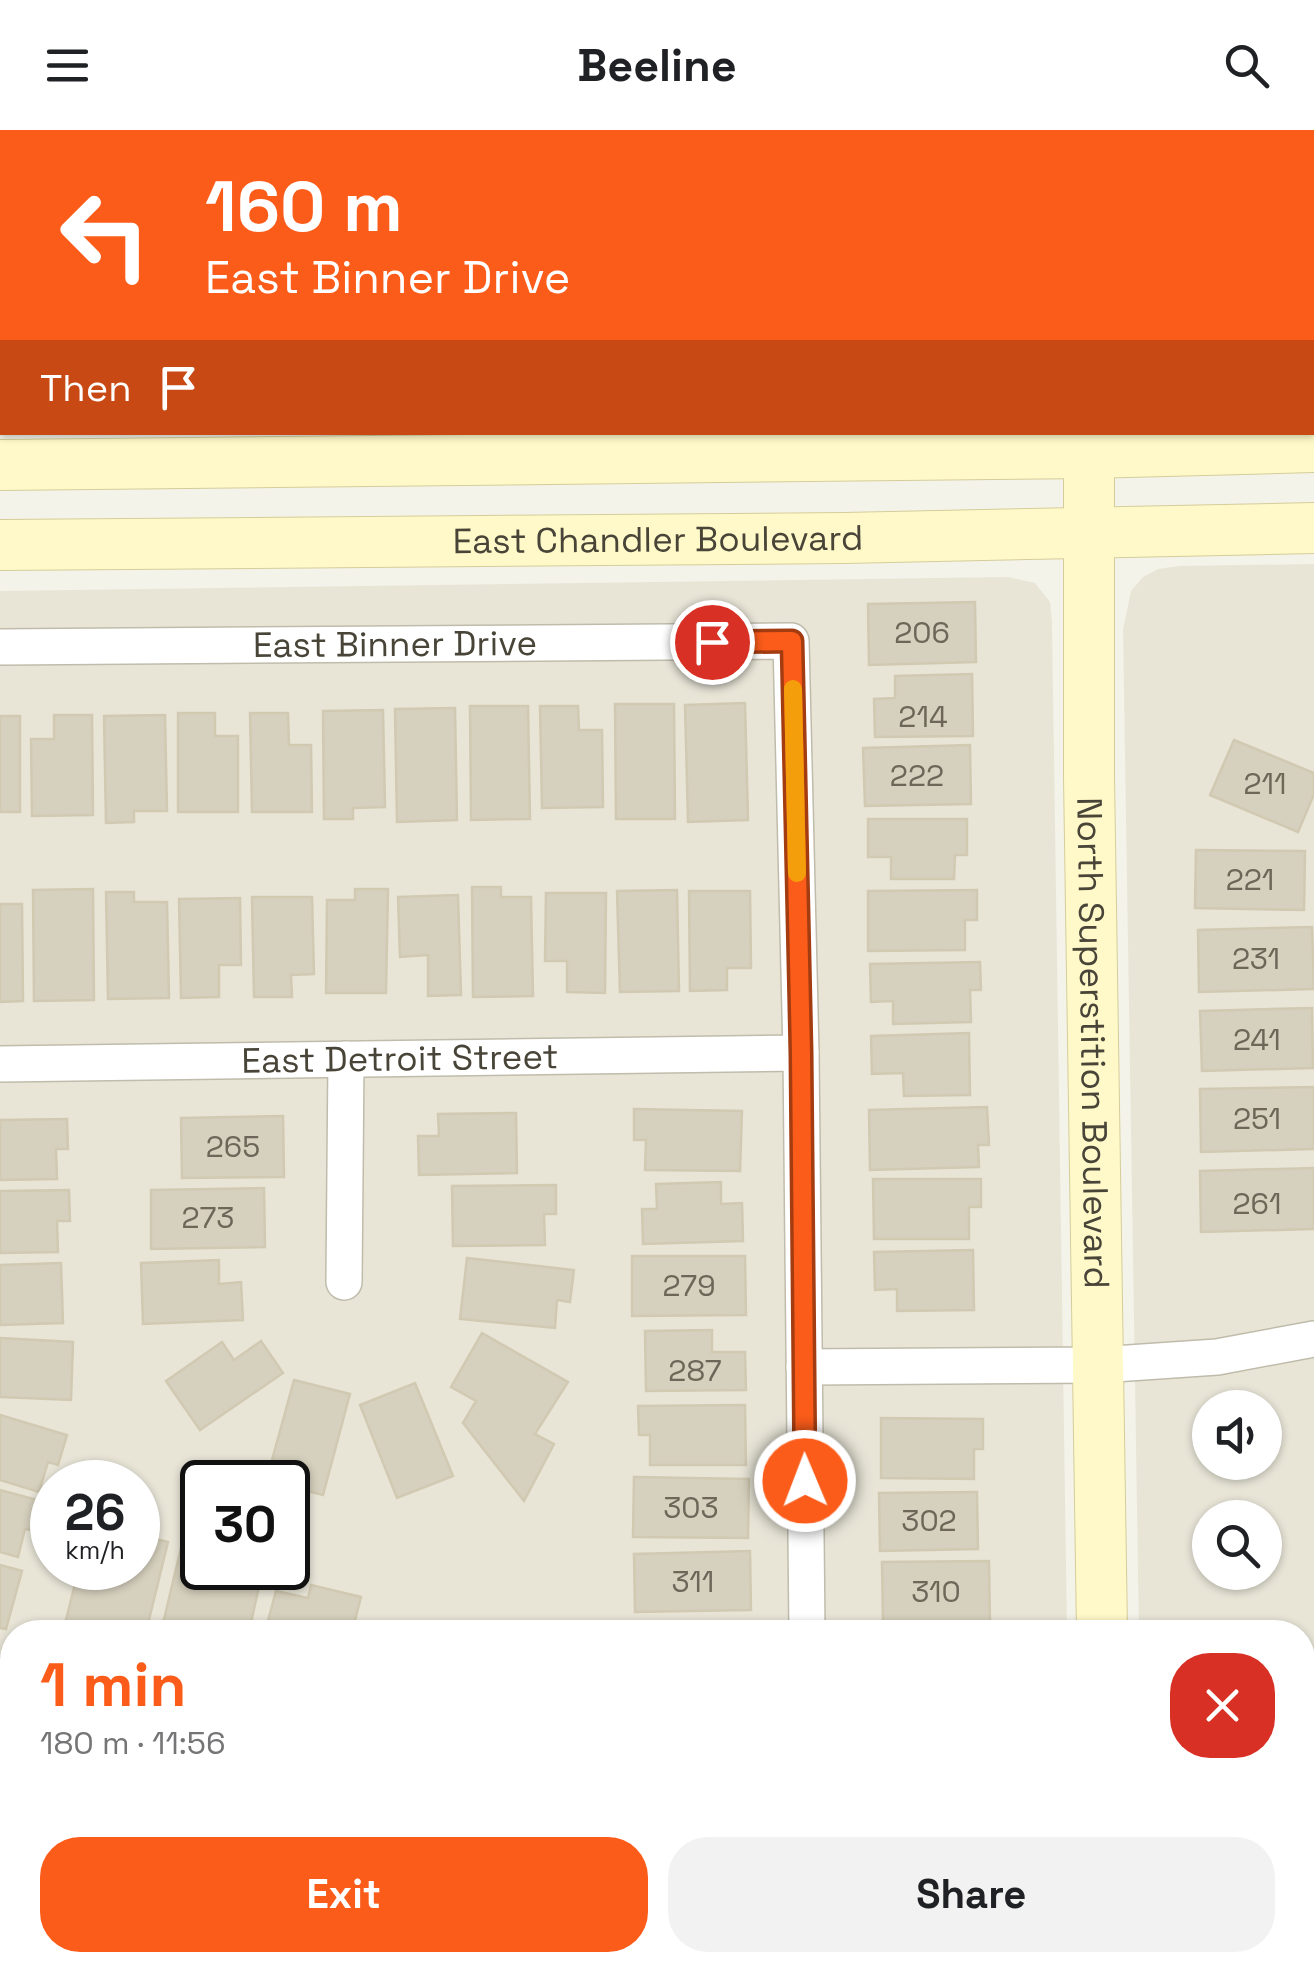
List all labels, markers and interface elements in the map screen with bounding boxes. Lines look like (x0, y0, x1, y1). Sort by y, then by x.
text: Beeline (577, 37, 737, 94)
icon: menu (40, 38, 95, 93)
icon: search (1219, 38, 1274, 93)
text: 160 m (205, 162, 403, 251)
icon: left (40, 170, 170, 300)
text: East Binner Drive (205, 249, 570, 306)
icon: arrive (151, 360, 206, 415)
text: Then (40, 364, 131, 412)
street label: East Chandler Boulevard (452, 516, 864, 563)
pin (670, 600, 755, 685)
house number: 206 (894, 613, 950, 652)
icon: arrive (685, 615, 740, 670)
street label: East Binner Drive (253, 621, 537, 667)
house number: 214 (898, 697, 948, 736)
house number: 222 (890, 756, 944, 795)
house number: 211 (1243, 764, 1287, 803)
street label: North Superstition Boulevard (1067, 797, 1119, 1289)
house number: 221 (1226, 860, 1274, 899)
house number: 231 (1232, 939, 1280, 978)
house number: 241 (1233, 1020, 1281, 1059)
street label: East Detroit Street (241, 1034, 559, 1083)
house number: 251 (1233, 1099, 1281, 1138)
house number: 265 (206, 1127, 260, 1166)
house number: 261 (1233, 1184, 1281, 1223)
house number: 273 (182, 1198, 234, 1237)
house number: 279 (662, 1266, 716, 1305)
house number: 287 (668, 1351, 722, 1390)
map controls (1192, 1390, 1282, 1590)
button: sound (1192, 1390, 1282, 1480)
position arrow (753, 1429, 857, 1533)
speed limit sign: 30 (180, 1460, 310, 1590)
text: 26 (65, 1481, 125, 1545)
house number: 303 (663, 1488, 719, 1527)
button: search (1192, 1500, 1282, 1590)
house number: 302 (901, 1501, 957, 1540)
text: km/h (65, 1534, 125, 1566)
house number: 311 (672, 1562, 714, 1601)
house number: 310 (911, 1572, 961, 1611)
text: 1 min (40, 1647, 187, 1724)
button: close (1170, 1653, 1275, 1758)
text: 180 m · 11:56 (40, 1723, 226, 1763)
button: Exit (40, 1837, 648, 1952)
button: Share (668, 1837, 1275, 1952)

